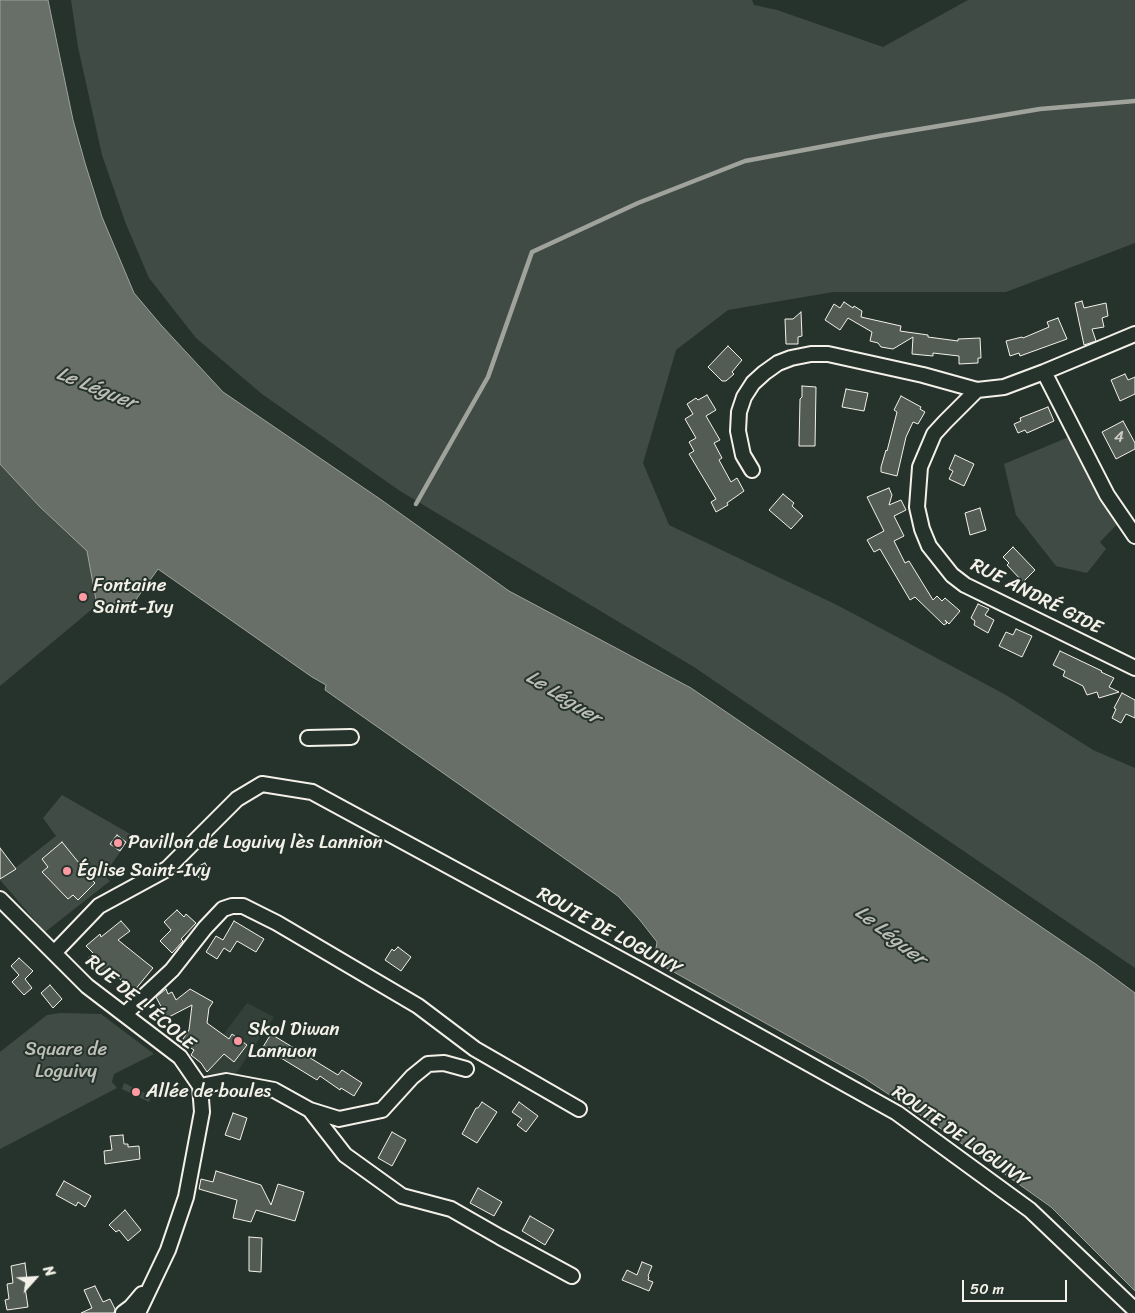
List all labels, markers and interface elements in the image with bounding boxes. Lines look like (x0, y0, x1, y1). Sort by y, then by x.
water label: Le Léguer (53, 362, 139, 416)
house number: 4 (1114, 428, 1124, 448)
street label: RUE ANDRÉ GIDE (966, 554, 1106, 640)
place label: Fontaine Saint-Ivy (93, 575, 173, 619)
marker: Fontaine Saint-Ivy (77, 591, 89, 603)
water label: Le Léguer (521, 666, 605, 730)
place label: Pavillon de Loguivy lès Lannion (128, 832, 383, 854)
marker: Pavillon de Loguivy lès Lannion (112, 837, 124, 849)
place label: Église Saint-Ivy (77, 860, 211, 882)
marker: Église Saint-Ivy (61, 865, 73, 877)
street label: ROUTE DE LOGUIVY (533, 883, 685, 981)
water label: Le Léguer (850, 901, 930, 971)
street label: RUE DE L'ÉCOLE (80, 950, 200, 1056)
place label: Skol Diwan Lannuon (248, 1019, 340, 1063)
marker: Skol Diwan Lannuon (232, 1035, 244, 1047)
park label: Square de Loguivy (25, 1039, 107, 1083)
place label: Allée de boules (146, 1081, 271, 1103)
street label: ROUTE DE LOGUIVY (887, 1081, 1033, 1193)
marker: Allée de boules (130, 1086, 142, 1098)
north arrow (10, 1253, 60, 1303)
text: N (36, 1261, 62, 1281)
scale bar (965, 1270, 1070, 1302)
text: 50 m (970, 1276, 1004, 1302)

